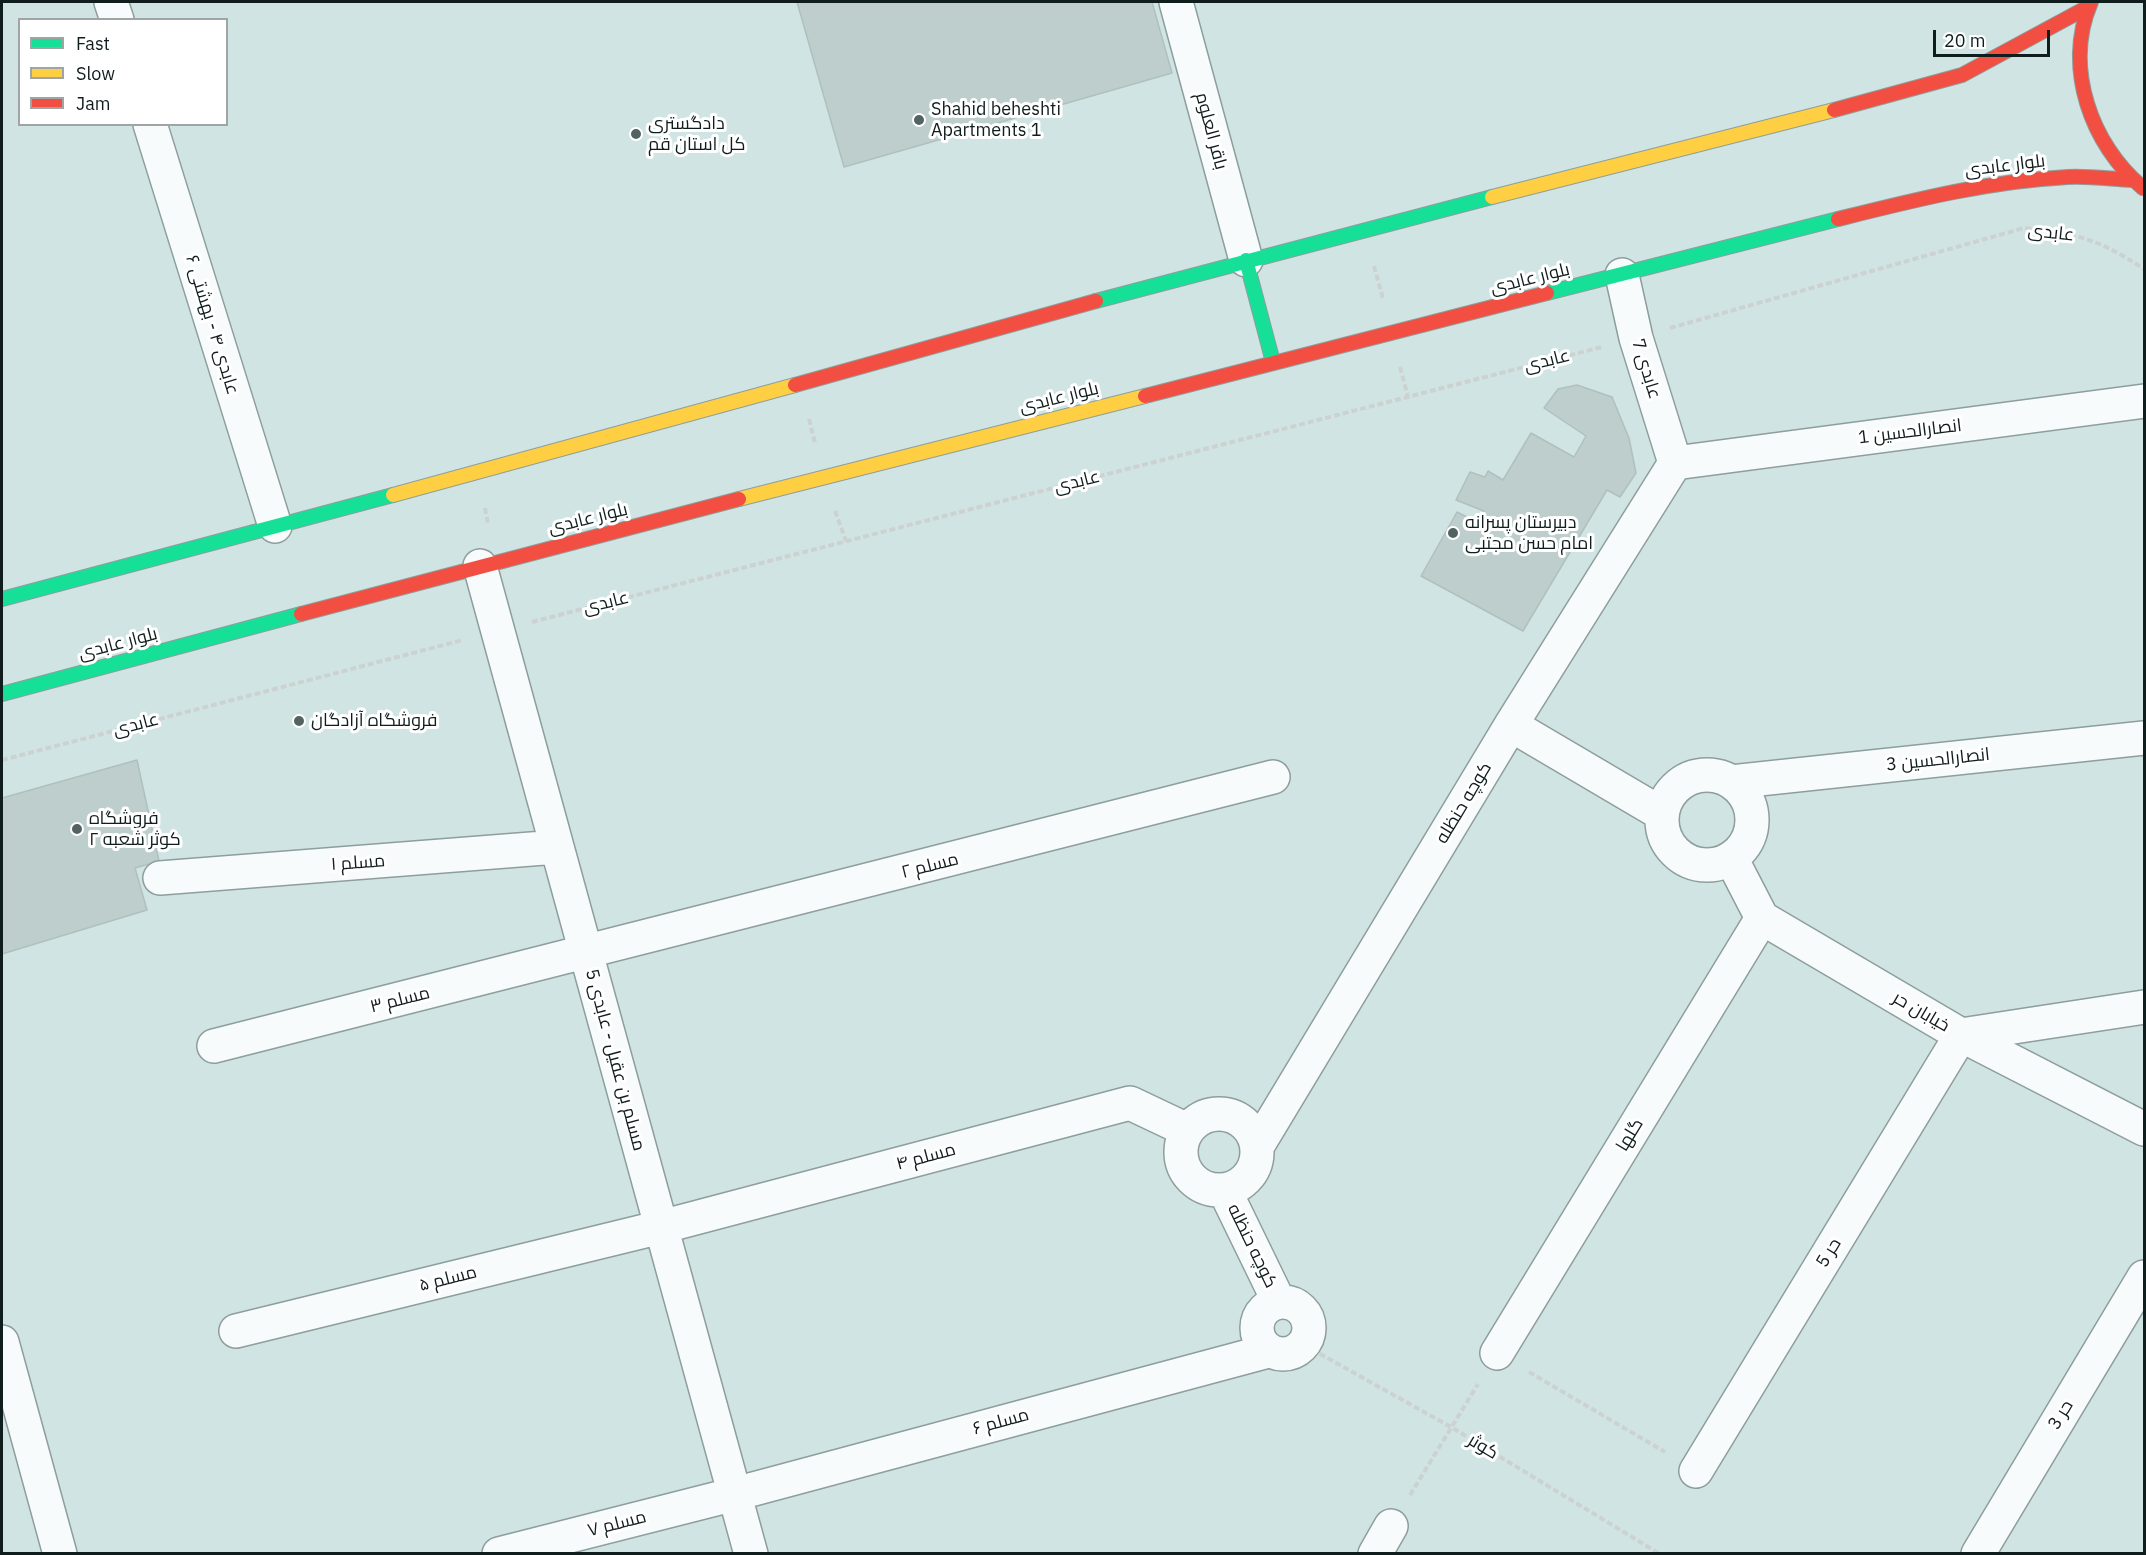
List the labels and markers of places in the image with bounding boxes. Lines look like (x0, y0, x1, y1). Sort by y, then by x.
place label: Shahid beheshti Apartments 1 (931, 99, 1061, 142)
place label: دادگستری کل استان قم (648, 113, 745, 156)
marker: Shahid beheshti Apartments 1 (912, 113, 926, 127)
marker: دادگستری کل استان قم (629, 127, 643, 141)
place label: دبیرستان پسرانه امام حسن مجتبی (1465, 512, 1593, 554)
marker: دبیرستان پسرانه امام حسن مجتبی (1446, 526, 1460, 540)
place label: فروشگاه آزادگان (311, 710, 437, 732)
marker: فروشگاه آزادگان (292, 714, 306, 728)
place label: فروشگاه کوثر شعبه ۲ (89, 808, 181, 850)
marker: فروشگاه کوثر شعبه ۲ (70, 822, 84, 836)

